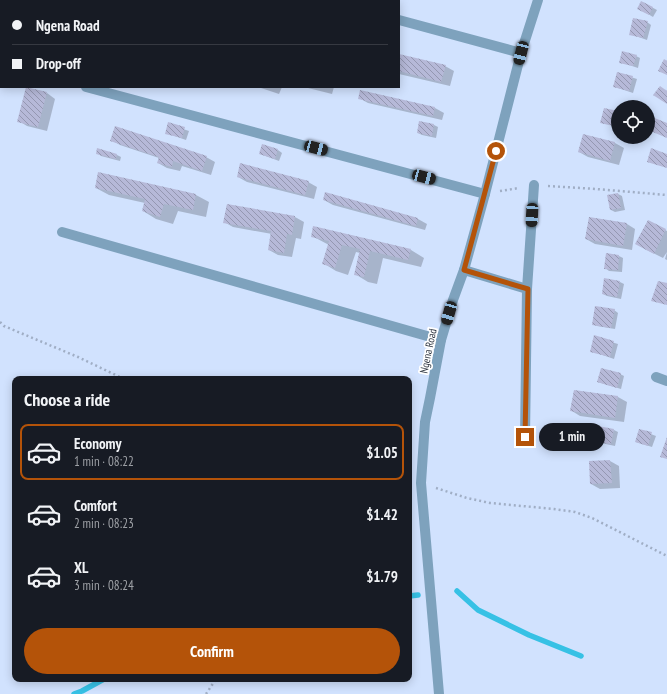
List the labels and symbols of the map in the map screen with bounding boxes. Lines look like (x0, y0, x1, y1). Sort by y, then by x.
car (512, 40, 530, 66)
car (303, 139, 329, 157)
route start (487, 142, 505, 160)
car (411, 168, 437, 186)
car (525, 203, 539, 227)
car (440, 300, 458, 326)
street label: Ngena Road (416, 327, 440, 375)
callout: 1 min (539, 423, 605, 451)
route end (516, 428, 534, 446)

